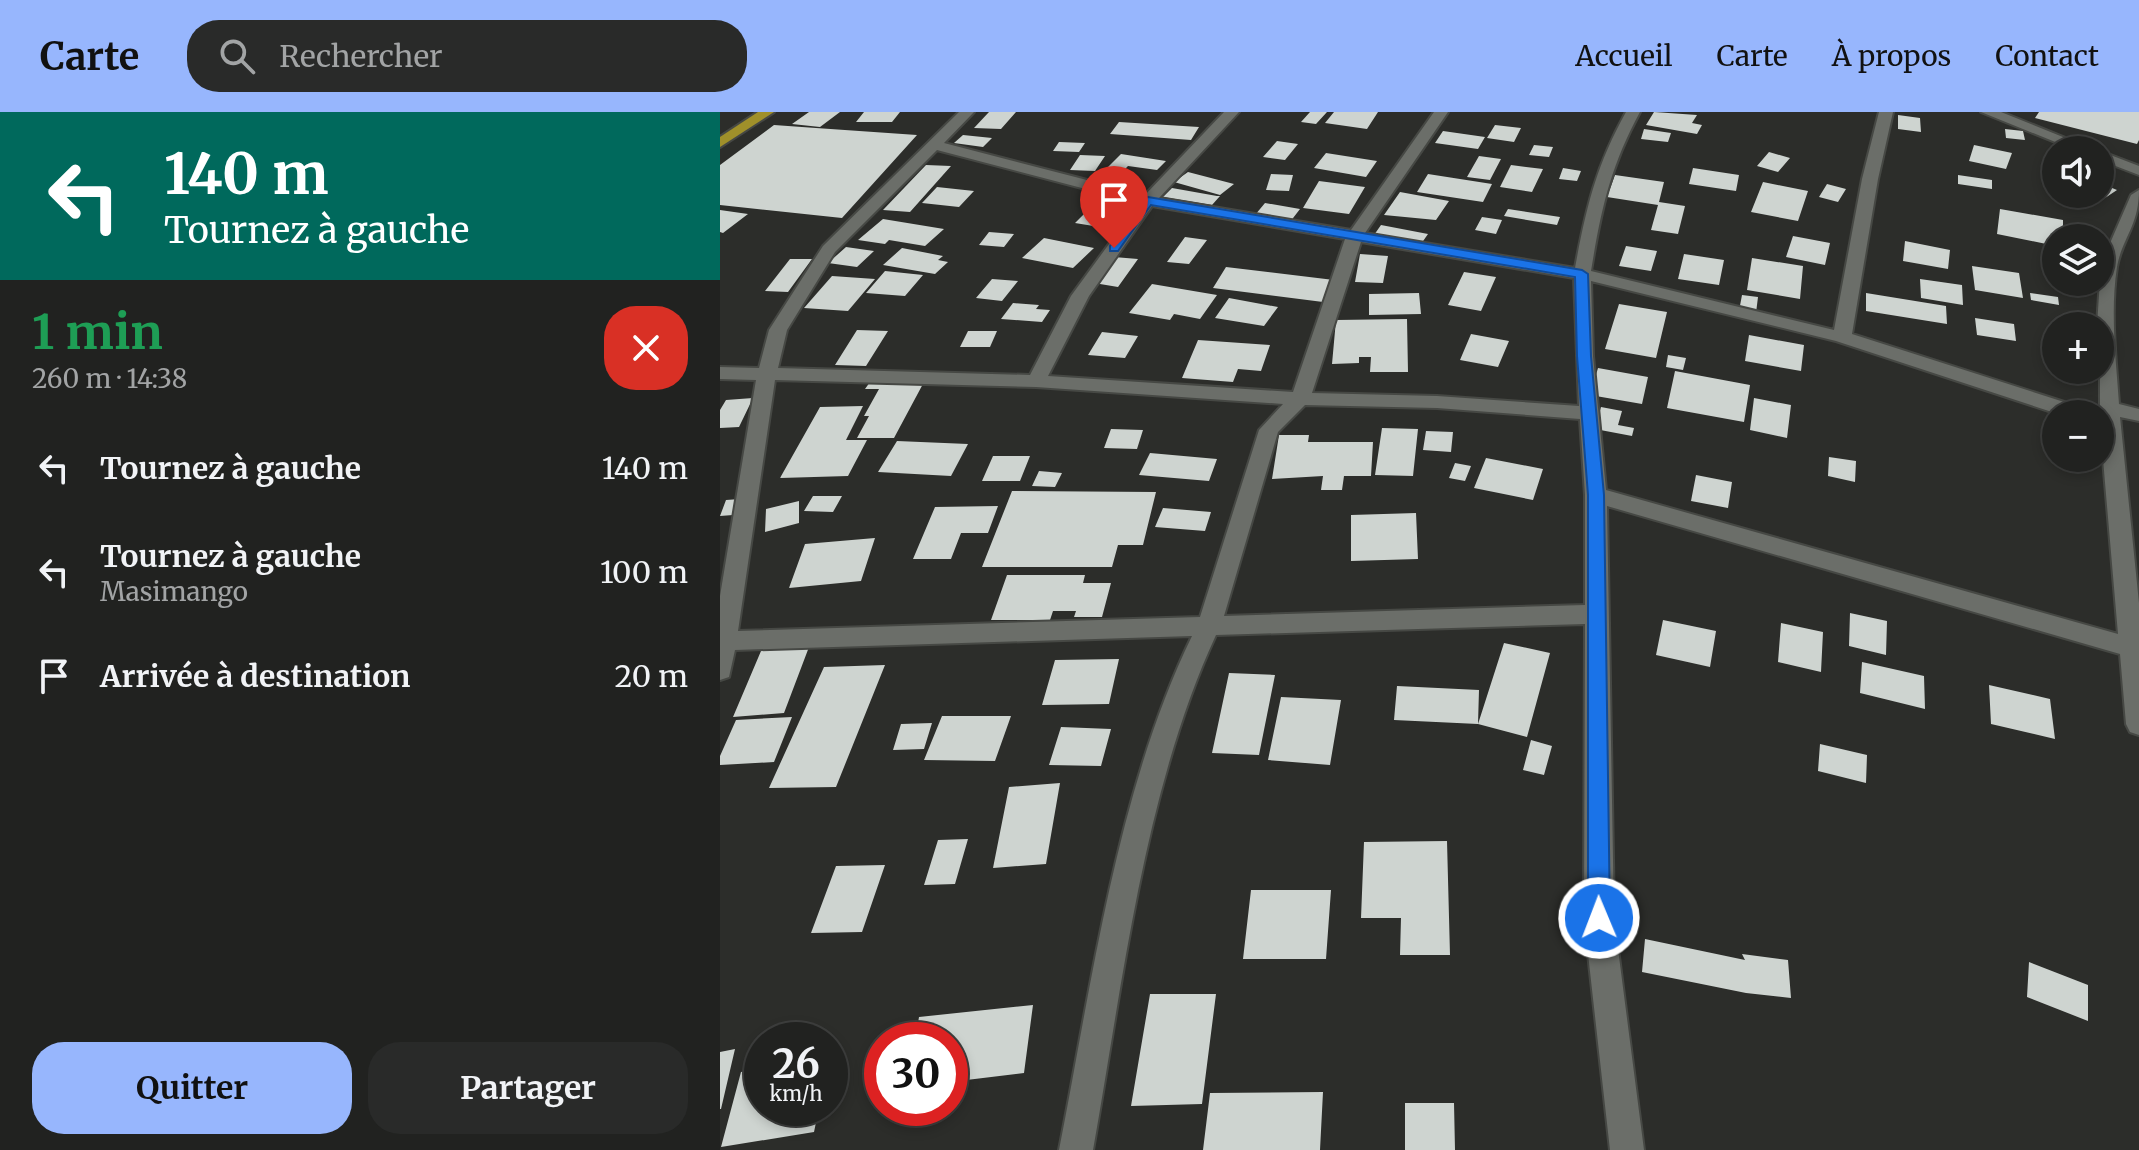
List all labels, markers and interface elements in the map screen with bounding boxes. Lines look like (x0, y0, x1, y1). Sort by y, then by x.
search box (187, 20, 747, 92)
text: Carte (40, 33, 139, 80)
icon: search (215, 34, 259, 78)
text: Rechercher (279, 37, 443, 75)
text: Accueil (1575, 38, 1673, 74)
text: Carte (1717, 38, 1788, 74)
text: À propos (1832, 38, 1951, 74)
text: Contact (1995, 38, 2099, 74)
map controls (2042, 136, 2114, 472)
button: sound (2042, 136, 2114, 208)
text: 140 m (164, 139, 329, 209)
icon: left (32, 144, 136, 248)
pin (1080, 166, 1148, 248)
icon: arrive (1092, 178, 1136, 222)
text: Tournez à gauche (164, 208, 469, 253)
button: layers (2042, 224, 2114, 296)
text: 1 min (32, 302, 163, 362)
button: close (604, 306, 688, 390)
button: + (2042, 312, 2114, 384)
text: 260 m · 14:38 (32, 362, 187, 395)
button: − (2042, 400, 2114, 472)
icon: left (32, 446, 76, 490)
text: Tournez à gauche (100, 449, 361, 487)
text: 140 m (602, 449, 688, 487)
text: Tournez à gauche (100, 537, 361, 575)
icon: left (32, 550, 76, 594)
text: 100 m (600, 553, 688, 591)
text: Masimango (100, 575, 248, 608)
icon: arrive (32, 654, 76, 698)
text: Arrivée à destination (100, 657, 410, 695)
text: 20 m (615, 657, 688, 695)
position arrow (1557, 876, 1641, 960)
speed limit sign: 30 (864, 1022, 968, 1126)
text: 26 (772, 1039, 820, 1089)
button: Quitter (32, 1042, 352, 1134)
button: Partager (368, 1042, 688, 1134)
text: km/h (770, 1081, 822, 1106)

